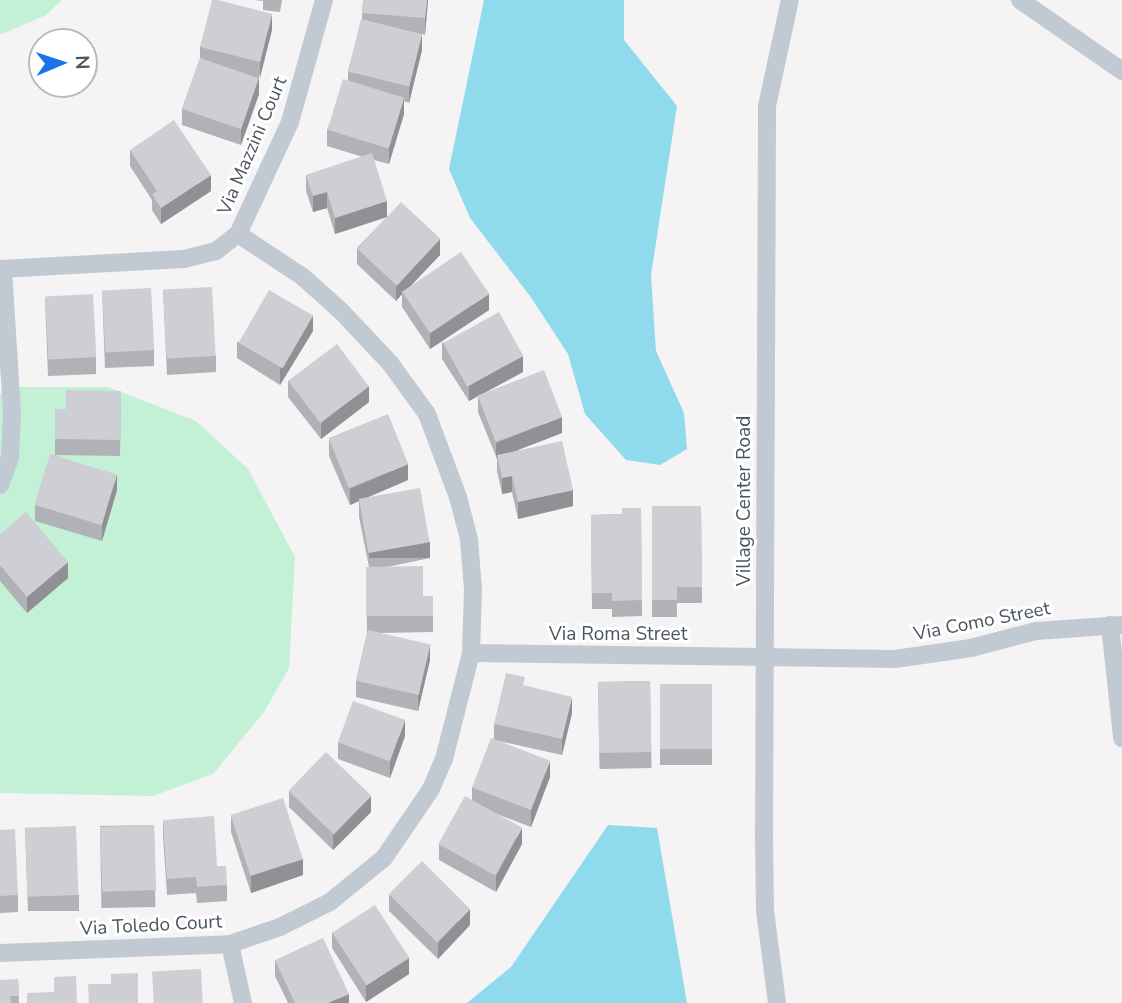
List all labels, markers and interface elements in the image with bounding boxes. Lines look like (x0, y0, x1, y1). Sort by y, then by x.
north arrow (28, 28, 98, 98)
text: N (69, 55, 95, 70)
street label: Via Mazzini Court (214, 73, 292, 219)
street label: Village Center Road (734, 416, 756, 586)
street label: Via Como Street (912, 598, 1052, 646)
street label: Via Roma Street (549, 624, 687, 646)
street label: Via Toledo Court (79, 911, 223, 941)

